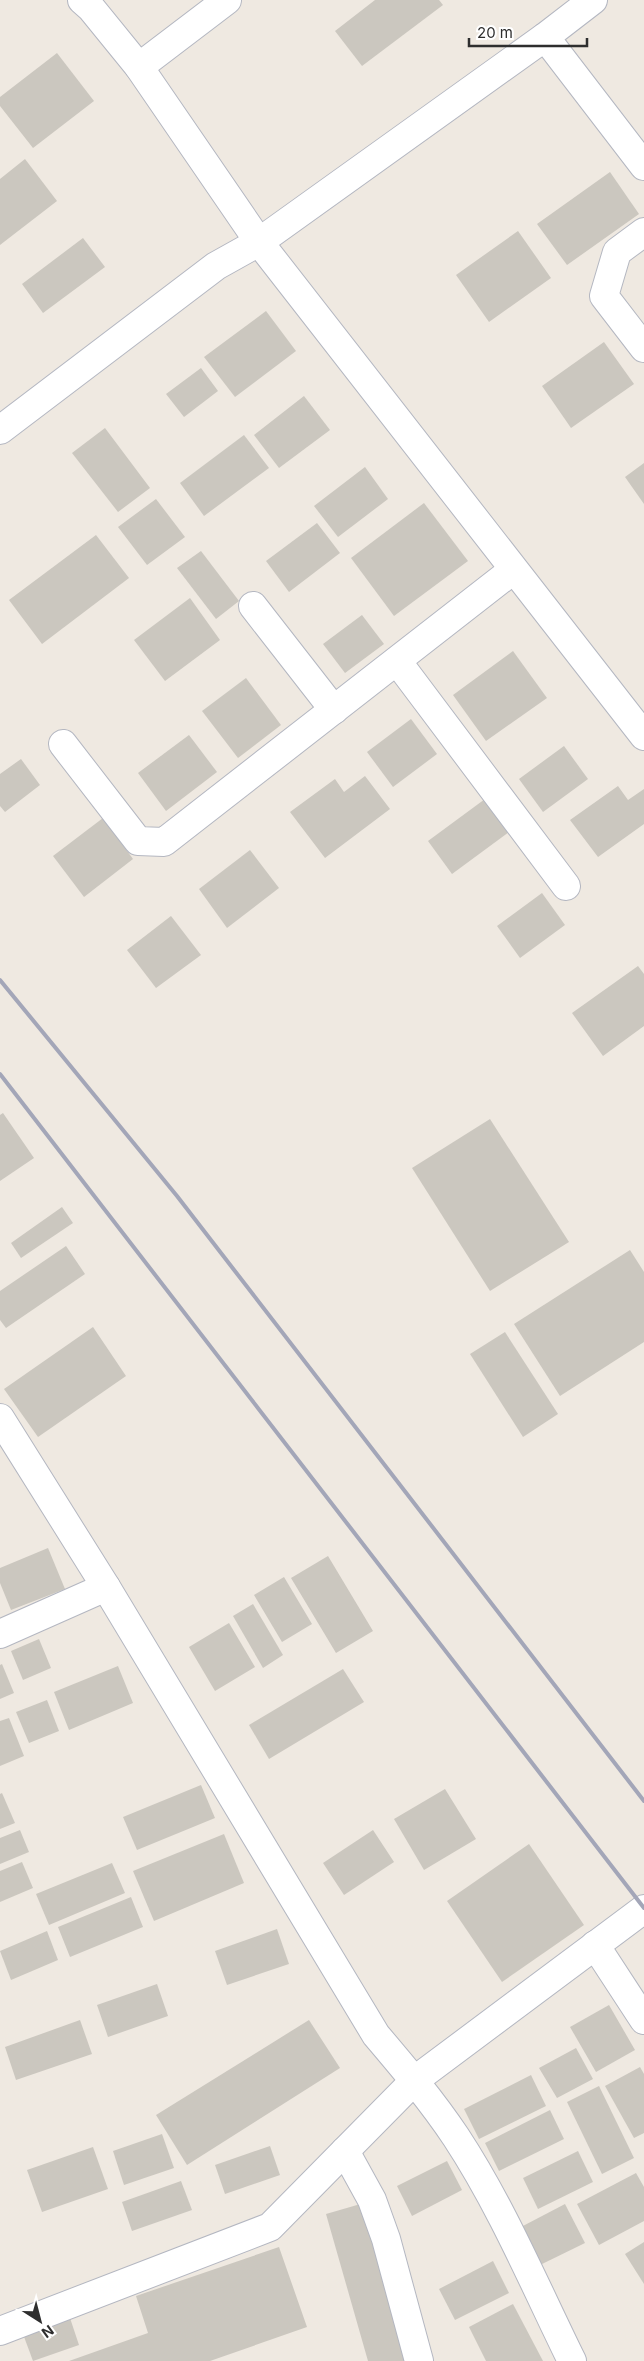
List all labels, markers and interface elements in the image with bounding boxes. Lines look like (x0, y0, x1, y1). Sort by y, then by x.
scale bar (469, 15, 586, 47)
text: 20 m (477, 23, 513, 42)
north arrow (15, 2296, 65, 2346)
text: N (39, 2322, 57, 2342)

